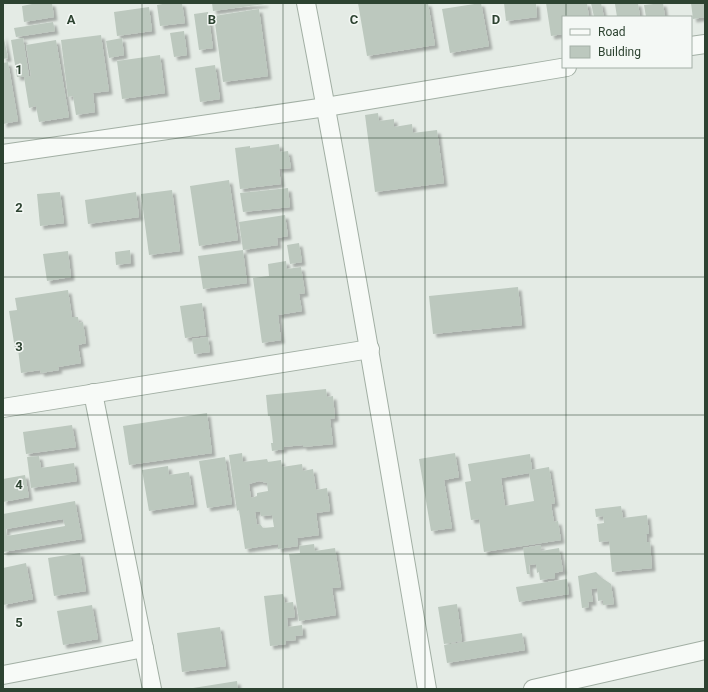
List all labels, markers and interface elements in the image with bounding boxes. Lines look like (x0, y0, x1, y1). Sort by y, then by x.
text: A (67, 12, 76, 27)
text: B (208, 12, 216, 27)
text: C (350, 12, 359, 27)
text: D (492, 12, 500, 27)
legend (562, 16, 692, 68)
text: Road (598, 25, 626, 39)
text: Building (598, 45, 641, 59)
text: 1 (15, 62, 23, 77)
text: 2 (15, 200, 23, 215)
text: 3 (15, 339, 23, 354)
text: 4 (15, 477, 23, 492)
text: 5 (15, 615, 23, 630)

